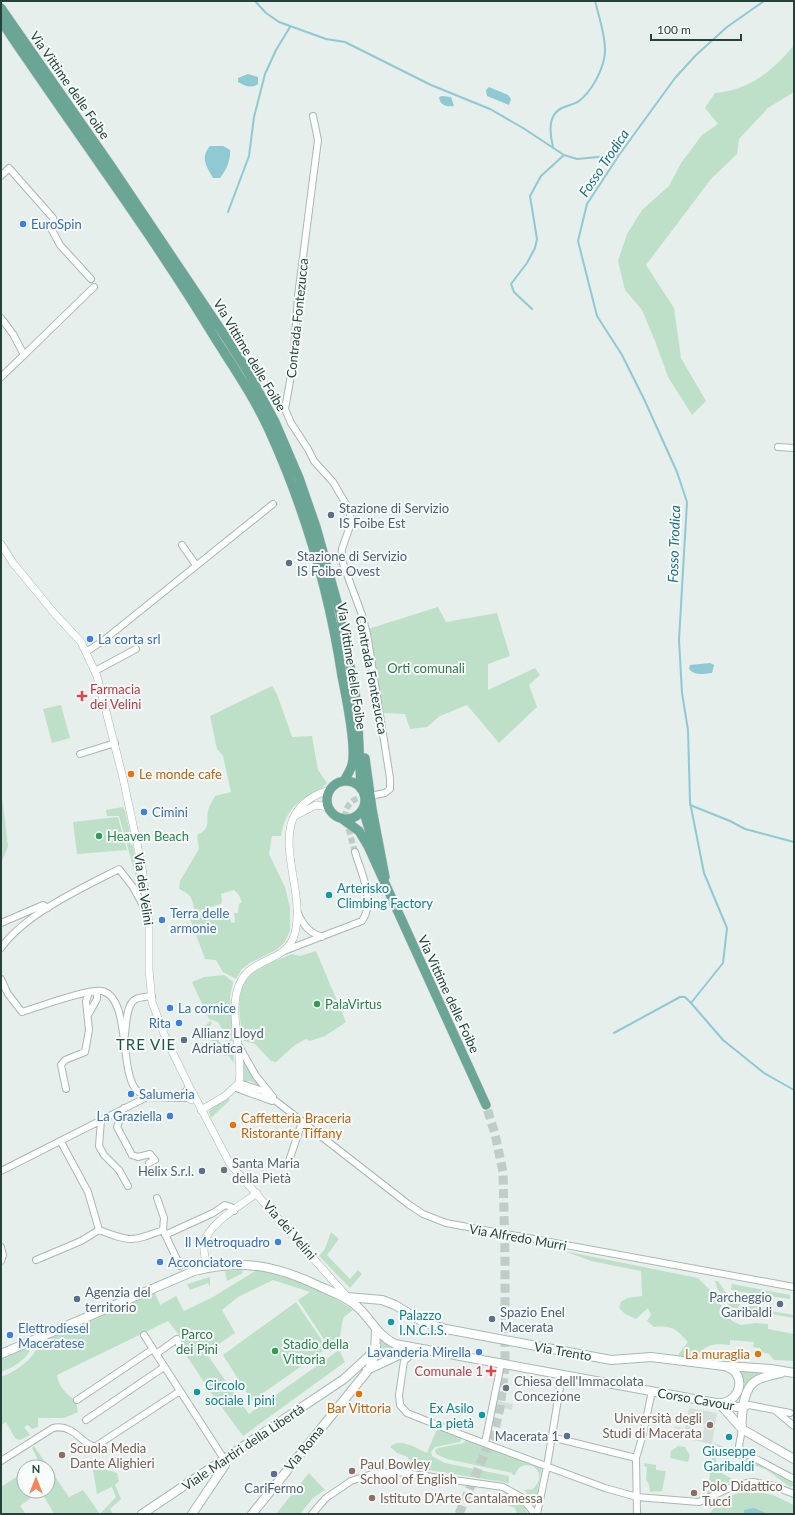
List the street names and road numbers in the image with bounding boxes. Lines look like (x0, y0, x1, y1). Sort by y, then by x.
street label: Via Vittime delle Foibe (27, 28, 113, 142)
street label: Contrada Fontezucca (283, 257, 311, 379)
street label: Via Vittime delle Foibe (210, 296, 290, 414)
street label: Via Vittime delle Foibe (334, 602, 370, 731)
street label: Contrada Fontezucca (353, 614, 391, 736)
street label: Via dei Velini (131, 852, 157, 926)
street label: Via Vittime delle Foibe (415, 933, 483, 1056)
street label: Via dei Velini (260, 1197, 320, 1263)
street label: Via Alfredo Murri (468, 1221, 568, 1253)
street label: Via Trento (533, 1338, 593, 1364)
street label: Corso Cavour (656, 1384, 736, 1414)
street label: Viale Martiri della Libertà (179, 1400, 307, 1494)
street label: Via Roma (281, 1422, 327, 1474)

